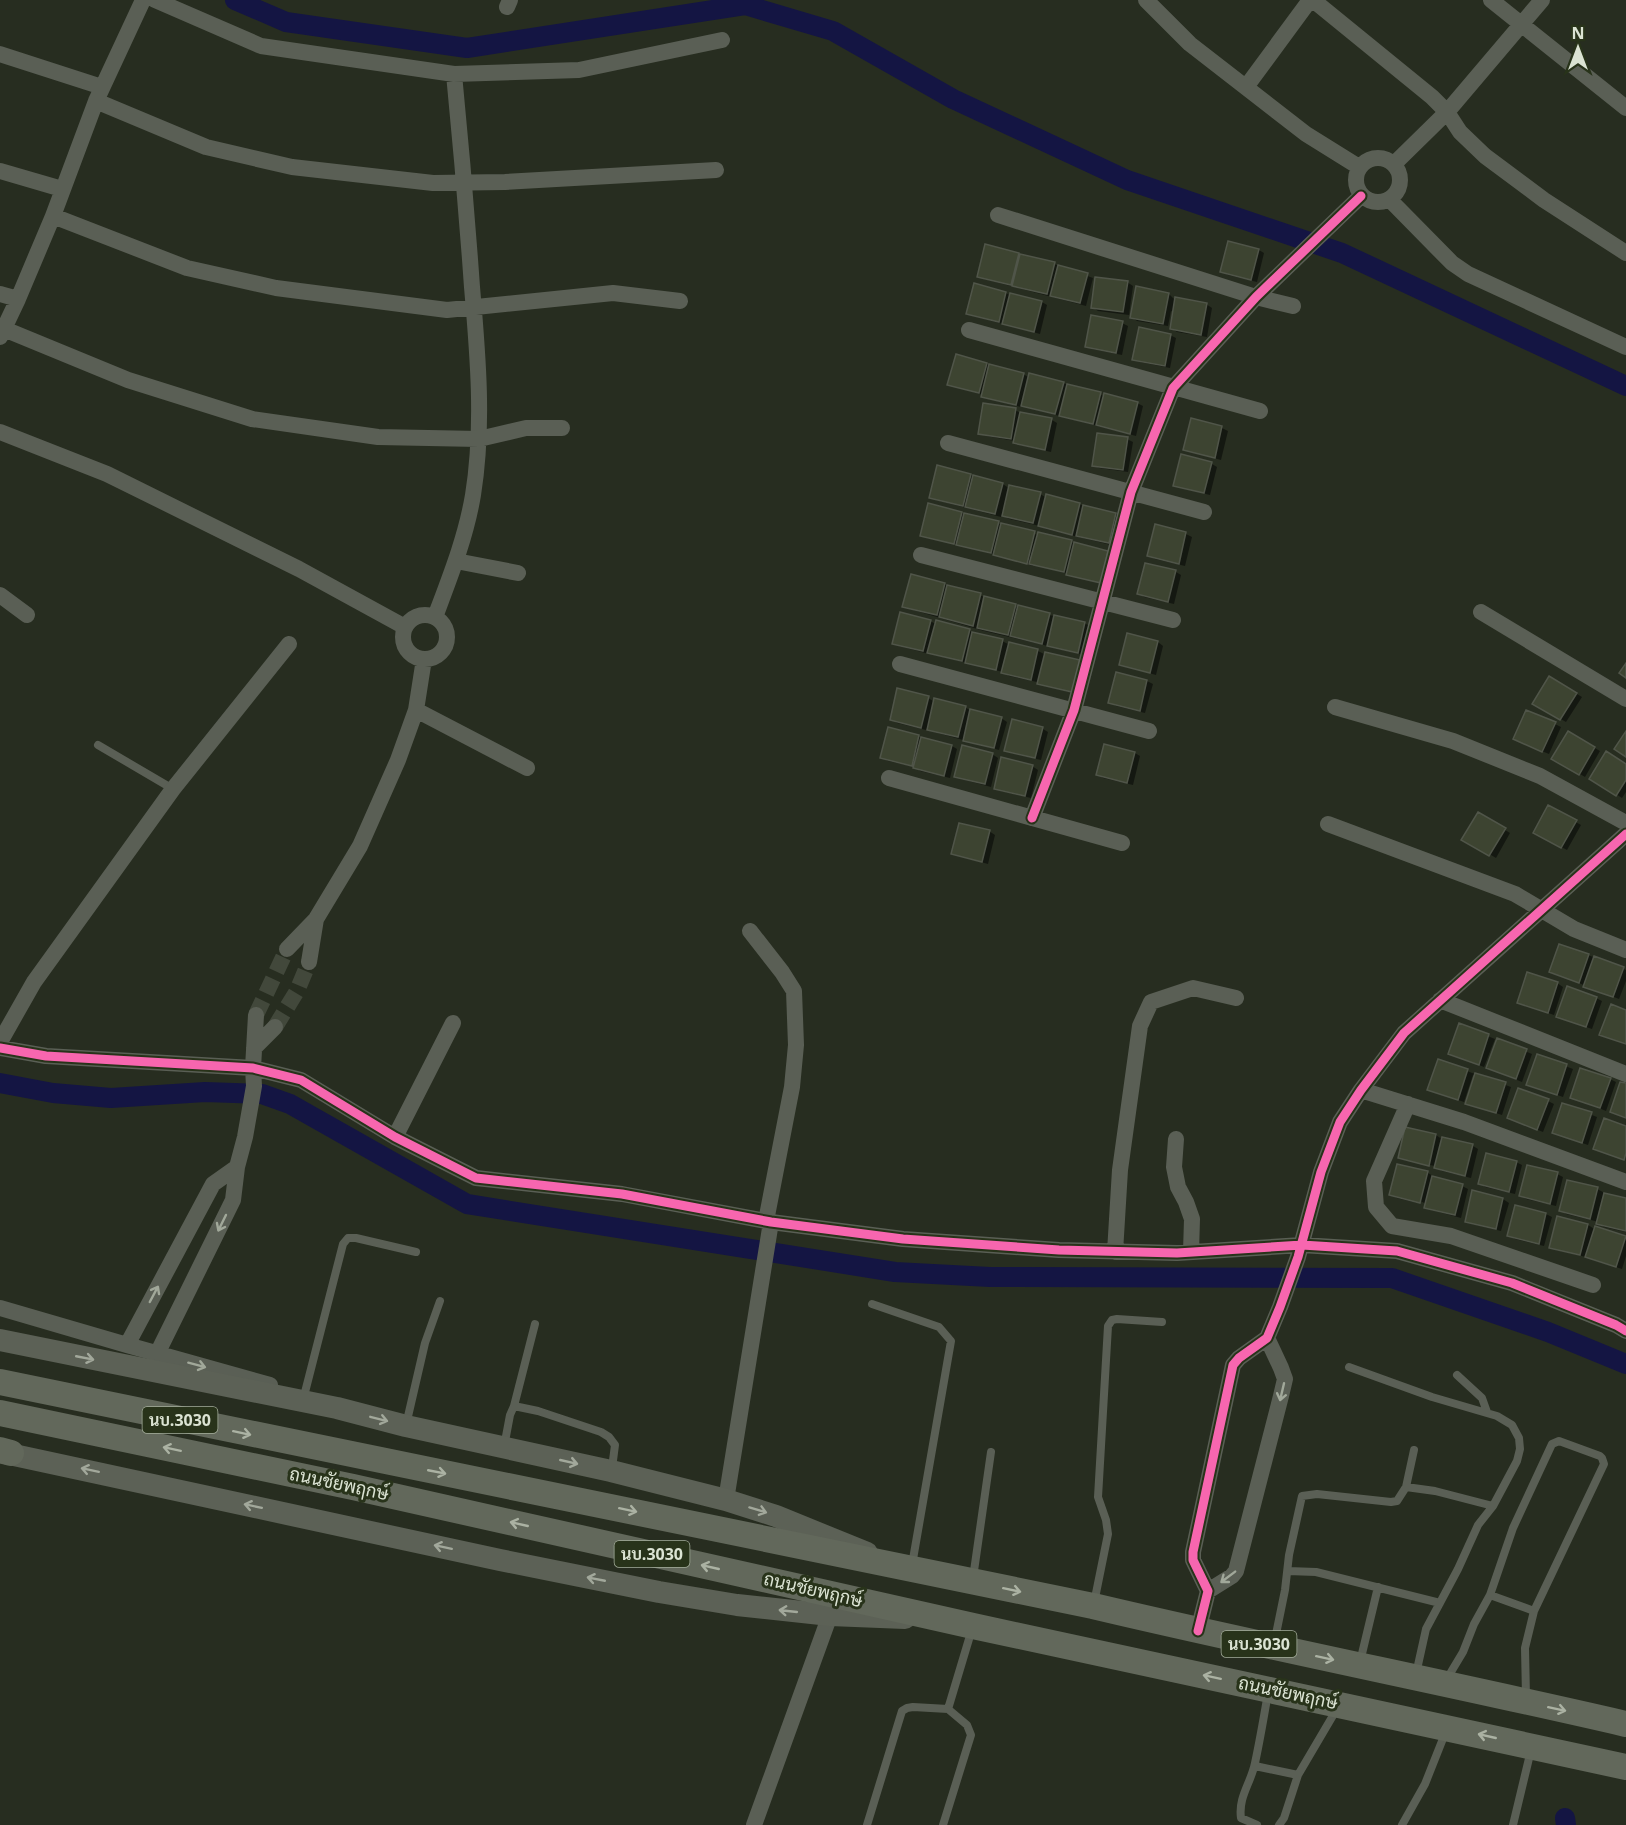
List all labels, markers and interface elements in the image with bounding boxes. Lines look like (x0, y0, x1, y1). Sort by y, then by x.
north arrow (1548, 18, 1608, 78)
text: N (1571, 22, 1585, 44)
one-way arrow (216, 1214, 228, 1231)
one-way arrow (149, 1285, 160, 1303)
one-way arrow (75, 1353, 95, 1364)
one-way arrow (188, 1359, 207, 1371)
one-way arrow (1275, 1383, 1287, 1402)
road number: นบ.3030 (142, 1407, 218, 1433)
one-way arrow (369, 1413, 388, 1425)
one-way arrow (233, 1427, 252, 1439)
one-way arrow (163, 1443, 182, 1454)
one-way arrow (560, 1456, 579, 1468)
street label: ถนนชัยพฤกษ์ (288, 1461, 392, 1505)
one-way arrow (81, 1464, 100, 1475)
one-way arrow (427, 1467, 447, 1478)
one-way arrow (243, 1500, 263, 1511)
one-way arrow (618, 1505, 638, 1516)
one-way arrow (748, 1505, 767, 1516)
one-way arrow (510, 1518, 529, 1530)
one-way arrow (434, 1541, 453, 1553)
road number: นบ.3030 (614, 1541, 690, 1567)
one-way arrow (701, 1560, 720, 1572)
street label: ถนนชัยพฤกษ์ (762, 1566, 866, 1612)
one-way arrow (1220, 1571, 1236, 1584)
one-way arrow (587, 1573, 606, 1584)
one-way arrow (1001, 1585, 1021, 1596)
one-way arrow (779, 1605, 799, 1616)
road number: นบ.3030 (1222, 1631, 1296, 1657)
one-way arrow (1316, 1653, 1335, 1665)
one-way arrow (1202, 1670, 1221, 1682)
street label: ถนนชัยพฤกษ์ (1237, 1670, 1341, 1714)
one-way arrow (1547, 1704, 1566, 1715)
one-way arrow (1477, 1730, 1496, 1742)

